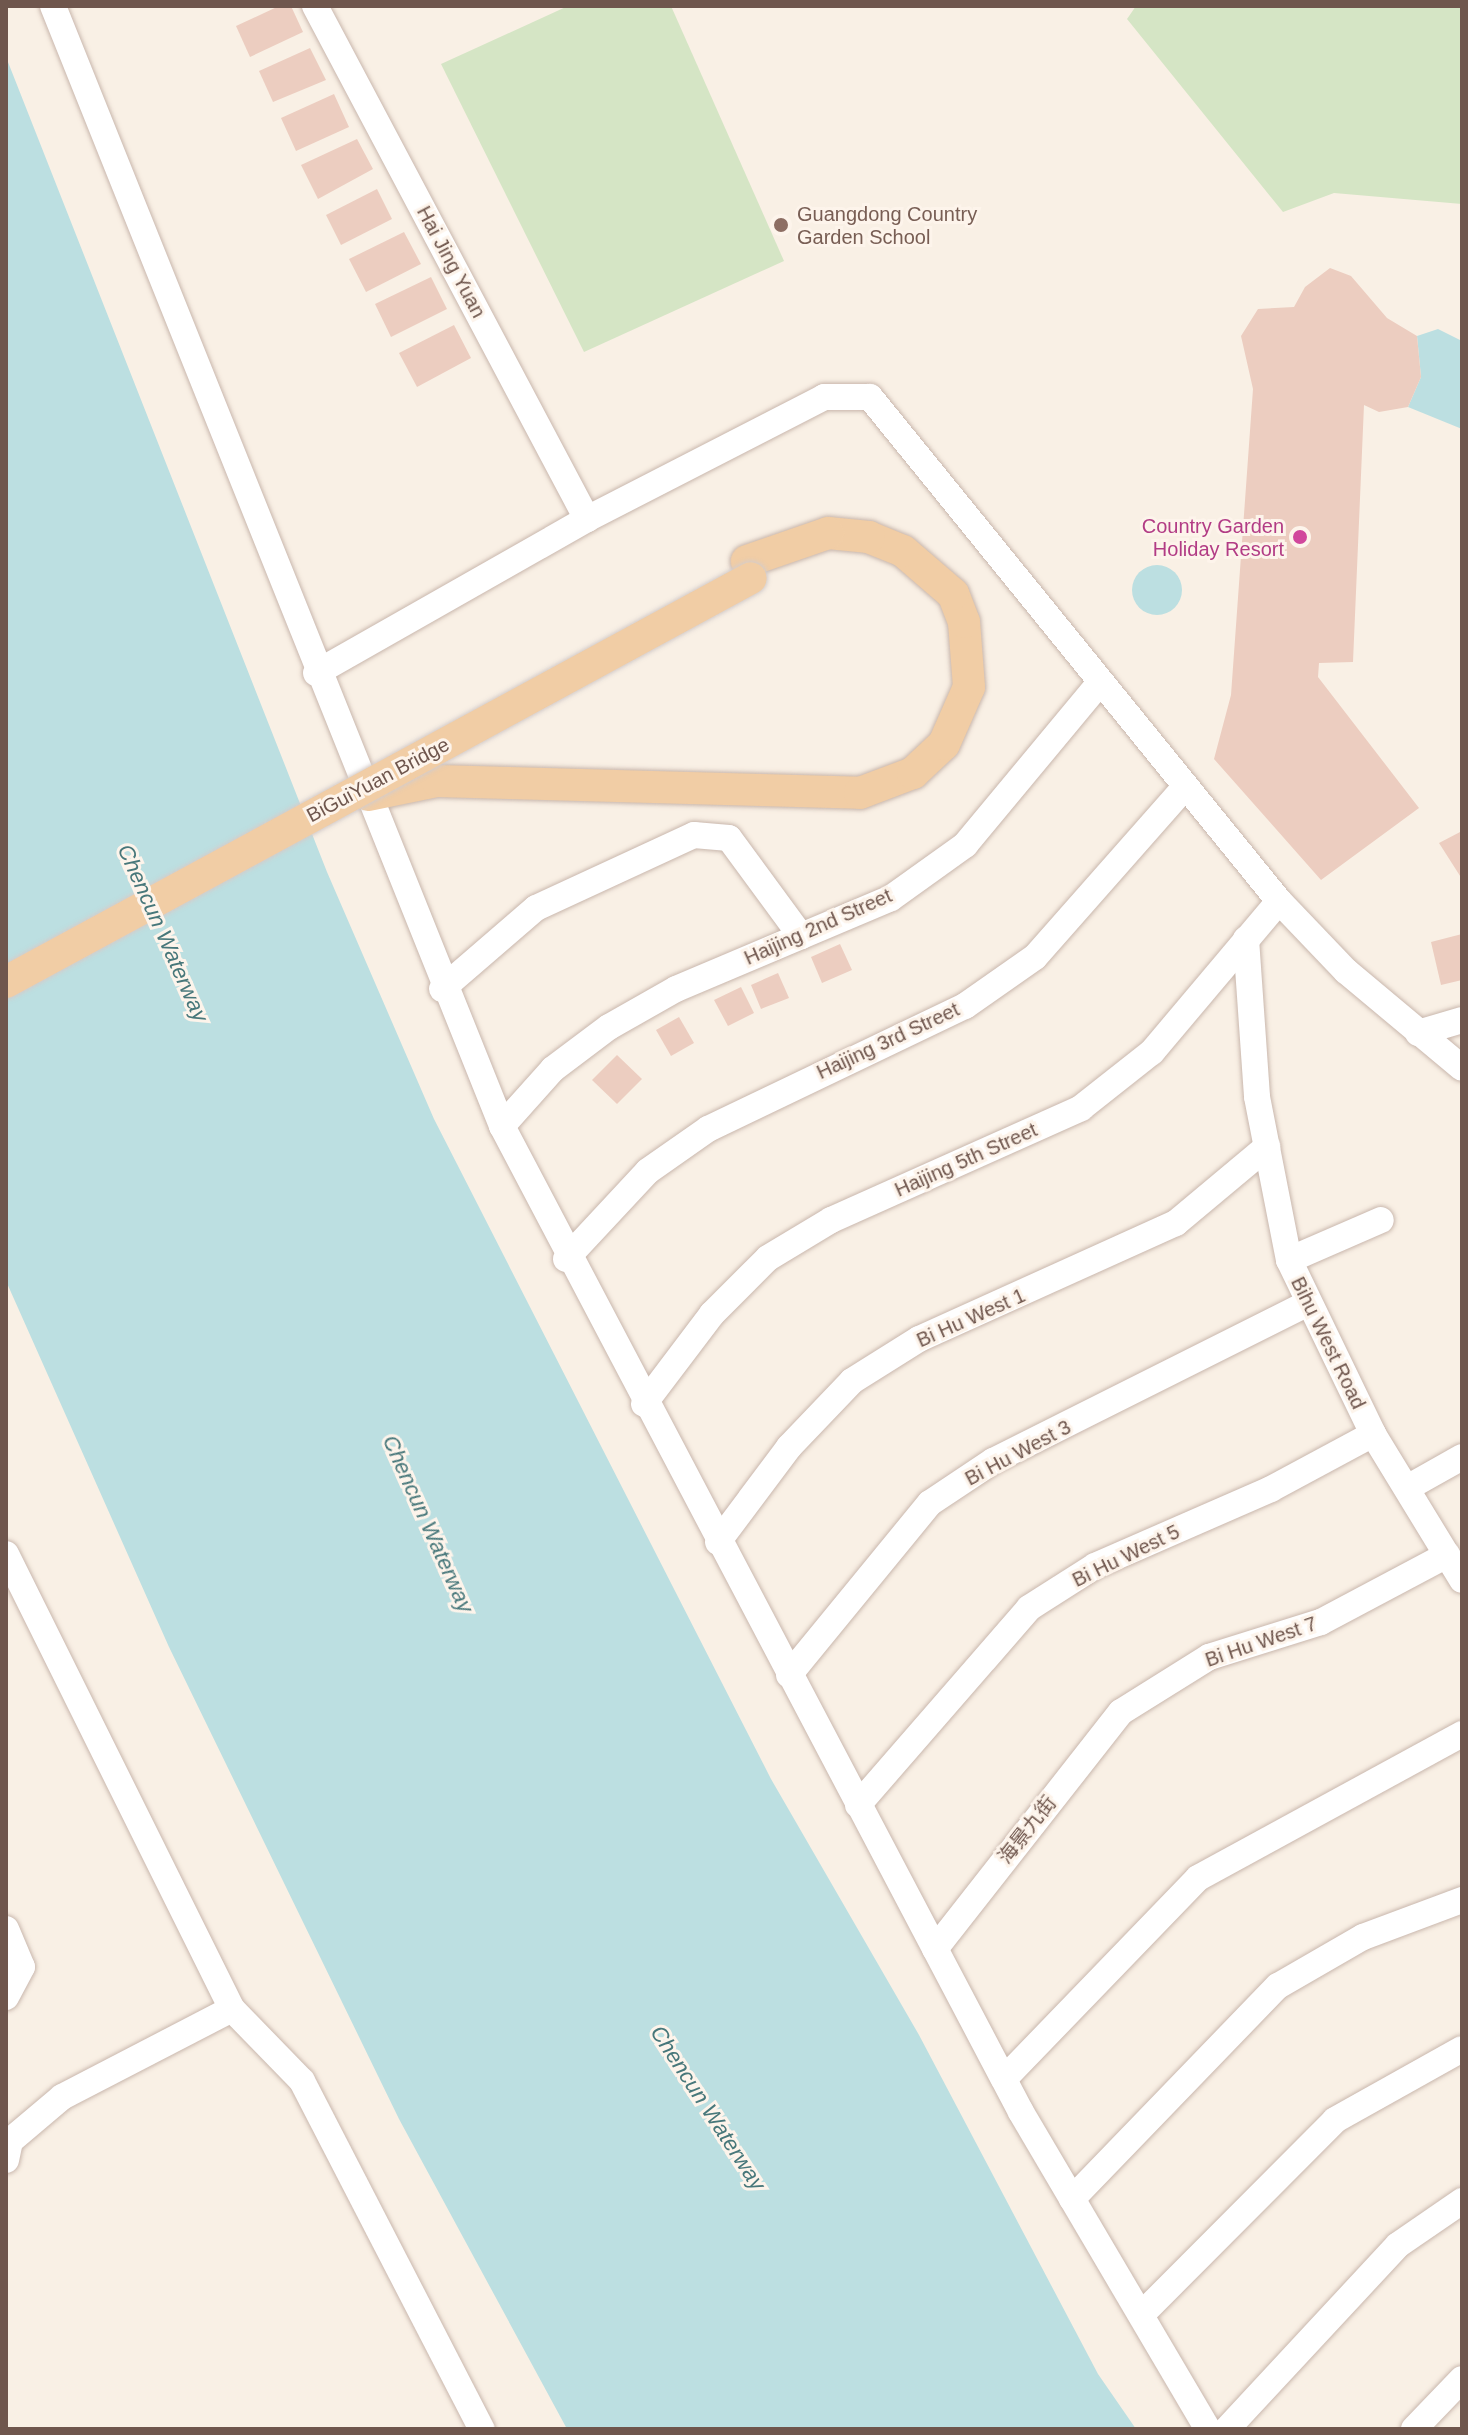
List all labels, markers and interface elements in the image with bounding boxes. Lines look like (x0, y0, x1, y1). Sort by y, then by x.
street label: Hai Jing Yuan (411, 202, 491, 322)
place label: Guangdong Country Garden School (797, 202, 977, 249)
marker: Guangdong Country Garden School (772, 216, 790, 234)
place label: Country Garden Holiday Resort (1142, 514, 1284, 561)
marker: Country Garden Holiday Resort (1291, 528, 1309, 546)
street label: BiGuiYuan Bridge (303, 732, 453, 828)
water label: Chencun Waterway (112, 840, 214, 1026)
street label: Haijing 2nd Street (740, 884, 896, 970)
street label: Haijing 3rd Street (813, 997, 963, 1085)
street label: Haijing 5th Street (891, 1118, 1041, 1202)
street label: Bihu West Road (1286, 1273, 1370, 1413)
street label: Bi Hu West 1 (913, 1283, 1029, 1353)
street label: Bi Hu West 3 (961, 1415, 1075, 1491)
water label: Chencun Waterway (377, 1431, 479, 1617)
street label: Bi Hu West 5 (1068, 1520, 1184, 1592)
street label: Bi Hu West 7 (1202, 1612, 1320, 1672)
street label: 海景九街 (993, 1791, 1061, 1869)
water label: Chencun Waterway (645, 2020, 771, 2196)

